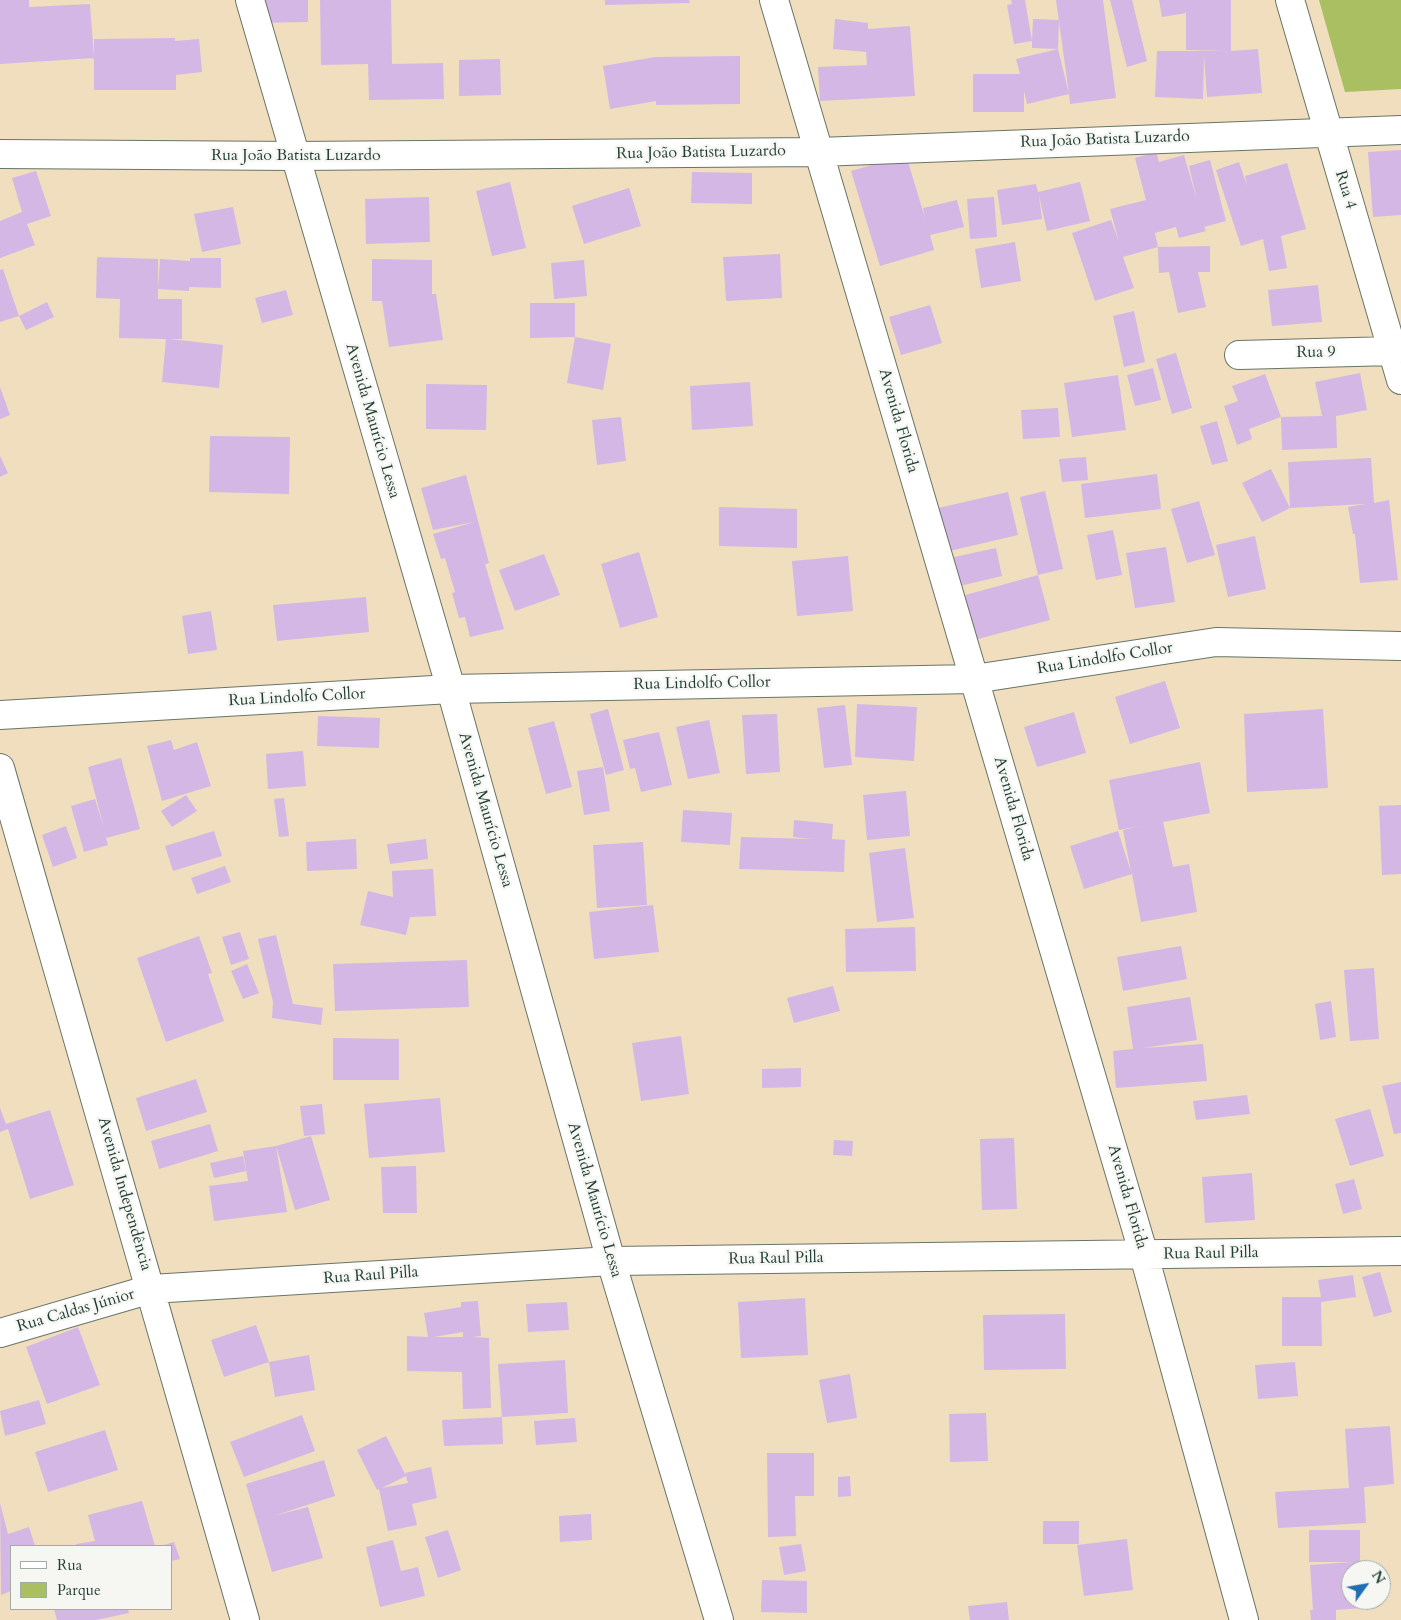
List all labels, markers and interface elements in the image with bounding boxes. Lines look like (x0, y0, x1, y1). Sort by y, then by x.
street label: Rua João Batista Luzardo (1020, 127, 1190, 153)
street label: Rua João Batista Luzardo (616, 142, 786, 164)
street label: Rua João Batista Luzardo (211, 146, 381, 166)
street label: Rua 4 (1330, 168, 1360, 212)
street label: Avenida Maurício Lessa (341, 341, 403, 501)
street label: Rua 9 (1296, 343, 1336, 363)
street label: Avenida Florida (874, 367, 922, 475)
street label: Rua Lindolfo Collor (1036, 639, 1174, 679)
street label: Rua Lindolfo Collor (633, 673, 771, 695)
street label: Rua Lindolfo Collor (228, 685, 366, 711)
street label: Avenida Maurício Lessa (454, 730, 516, 890)
street label: Avenida Florida (989, 755, 1037, 863)
street label: Avenida Independência (93, 1115, 155, 1273)
street label: Avenida Maurício Lessa (563, 1120, 625, 1280)
street label: Avenida Florida (1103, 1143, 1151, 1251)
street label: Rua Raul Pilla (1163, 1244, 1259, 1264)
street label: Rua Raul Pilla (728, 1249, 824, 1269)
street label: Rua Raul Pilla (323, 1263, 419, 1289)
street label: Rua Caldas Júnior (15, 1285, 137, 1337)
legend (10, 1545, 172, 1610)
text: Rua (57, 1555, 82, 1575)
north arrow (1341, 1560, 1391, 1610)
text: N (1367, 1567, 1390, 1588)
text: Parque (57, 1580, 101, 1600)

